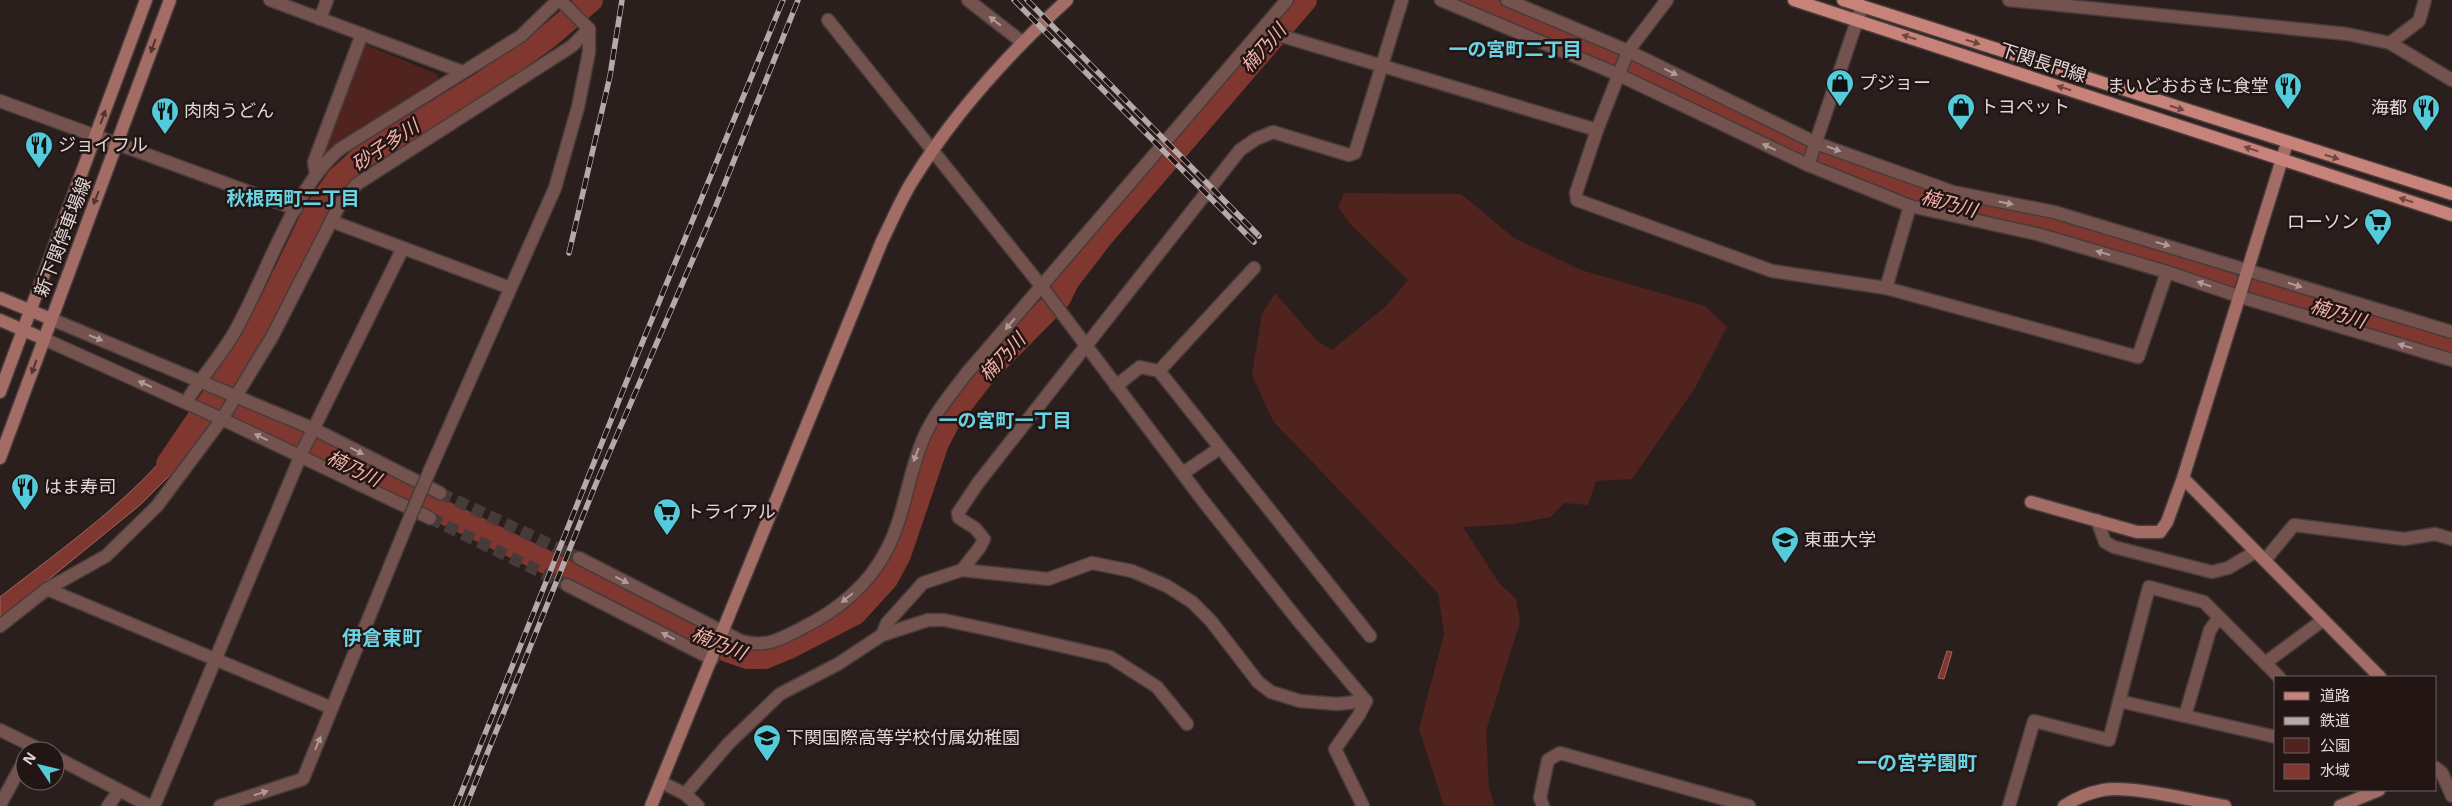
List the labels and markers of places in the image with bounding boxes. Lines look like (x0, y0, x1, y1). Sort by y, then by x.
shop icon: プジョー (1825, 68, 1855, 107)
place label: プジョー (1859, 70, 1931, 94)
restaurant icon: まいどおおきに食堂 (2273, 71, 2303, 110)
place label: まいどおおきに食堂 (2107, 73, 2269, 97)
shop icon: トヨペット (1946, 92, 1976, 131)
restaurant icon: 海都 (2411, 93, 2441, 132)
place label: トヨペット (1980, 94, 2070, 118)
place label: 海都 (2371, 95, 2407, 119)
restaurant icon: 肉肉うどん (150, 96, 180, 135)
place label: 肉肉うどん (184, 98, 274, 122)
restaurant icon: ジョイフル (24, 130, 54, 169)
place label: ジョイフル (58, 132, 148, 156)
supermarket icon: ローソン (2363, 207, 2393, 246)
place label: ローソン (2287, 209, 2359, 233)
restaurant icon: はま寿司 (10, 472, 40, 511)
place label: はま寿司 (44, 474, 116, 498)
supermarket icon: トライアル (652, 497, 682, 536)
place label: トライアル (686, 499, 776, 523)
school or university icon: 東亜大学 (1770, 525, 1800, 564)
place label: 東亜大学 (1804, 527, 1876, 551)
school or university icon: 下関国際高等学校付属幼稚園 (752, 723, 782, 762)
place label: 下関国際高等学校付属幼稚園 (786, 725, 1020, 749)

